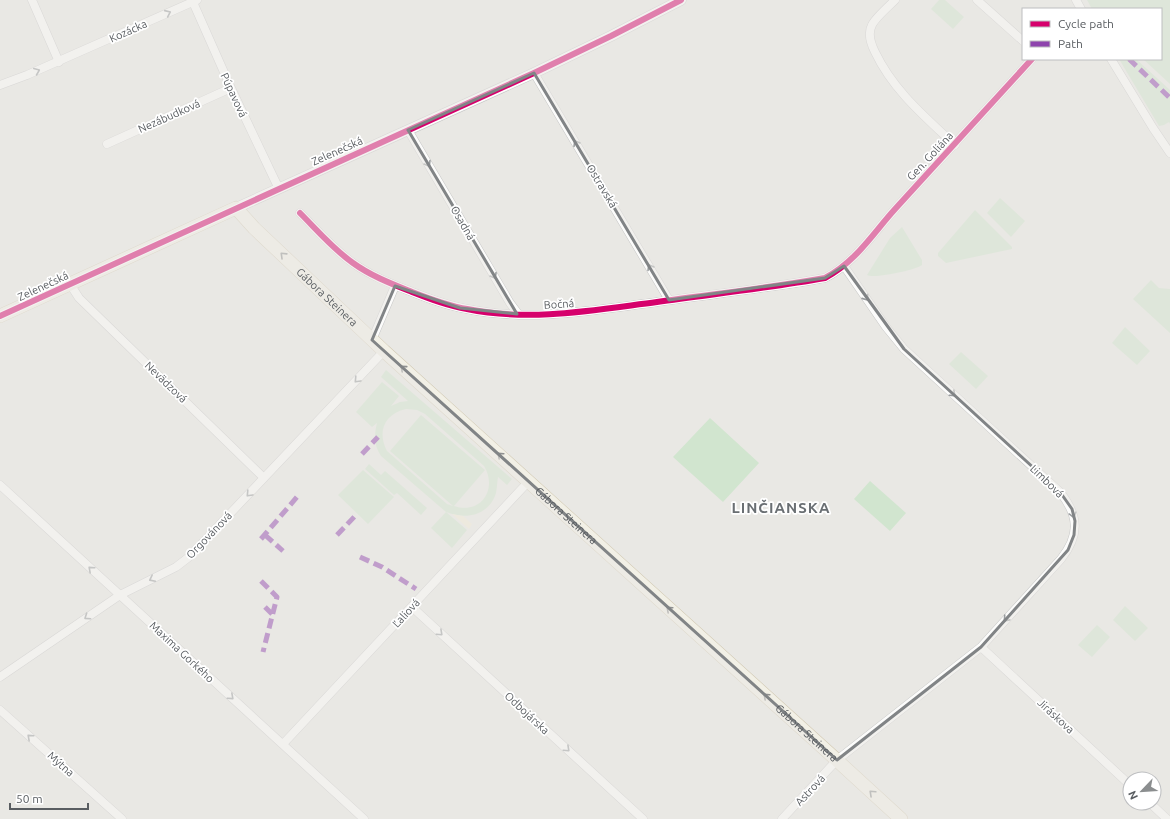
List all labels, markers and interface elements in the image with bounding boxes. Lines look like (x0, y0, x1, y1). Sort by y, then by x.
legend (1022, 8, 1162, 60)
one-way arrow (164, 10, 172, 18)
street label: Kozácka (107, 17, 149, 45)
text: Cycle path (1058, 17, 1114, 30)
text: Path (1058, 37, 1083, 50)
one-way arrow (32, 68, 40, 76)
street label: Púpavová (218, 71, 250, 119)
street label: Nezábudková (136, 97, 202, 135)
street label: Gen. Goliána (905, 129, 955, 183)
street label: Zelenečská (310, 134, 364, 168)
one-way arrow (574, 140, 581, 147)
one-way arrow (423, 160, 431, 167)
street label: Ostravská (584, 162, 620, 210)
street label: Osadná (448, 204, 478, 242)
one-way arrow (280, 252, 288, 260)
one-way arrow (647, 264, 654, 271)
street label: Gábora Steinera (294, 266, 360, 329)
street label: Zelenečská (16, 269, 70, 303)
one-way arrow (489, 272, 496, 279)
one-way arrow (861, 294, 869, 301)
street label: Bočná (543, 297, 575, 311)
street label: Nevädzová (142, 359, 190, 405)
one-way arrow (401, 366, 408, 373)
one-way arrow (355, 375, 362, 382)
one-way arrow (948, 389, 956, 396)
one-way arrow (497, 453, 505, 460)
street label: Limbová (1028, 462, 1066, 500)
street label: Gábora Steinera (533, 485, 600, 547)
one-way arrow (246, 489, 254, 497)
district label: LINČIANSKA (731, 499, 831, 516)
street label: Orgovánová (184, 509, 234, 561)
one-way arrow (1068, 511, 1077, 518)
one-way arrow (88, 566, 96, 573)
one-way arrow (149, 574, 156, 582)
street label: Ľaliová (390, 596, 422, 630)
one-way arrow (666, 606, 674, 614)
one-way arrow (84, 612, 91, 620)
one-way arrow (1004, 615, 1011, 622)
street label: Maxima Gorkého (147, 619, 217, 685)
one-way arrow (435, 628, 443, 636)
street label: Odbojárska (502, 689, 552, 737)
one-way arrow (226, 692, 234, 700)
one-way arrow (763, 693, 771, 700)
street label: Jiráskova (1035, 696, 1077, 736)
street label: Gábora Steinera (773, 702, 840, 764)
one-way arrow (27, 734, 35, 741)
one-way arrow (562, 745, 570, 752)
street label: Mýtna (45, 749, 77, 779)
north arrow (1122, 771, 1162, 811)
street label: Astrová (793, 772, 827, 808)
scale bar (10, 785, 88, 811)
text: N (1126, 789, 1140, 801)
one-way arrow (869, 790, 877, 797)
text: 50 m (16, 792, 43, 805)

